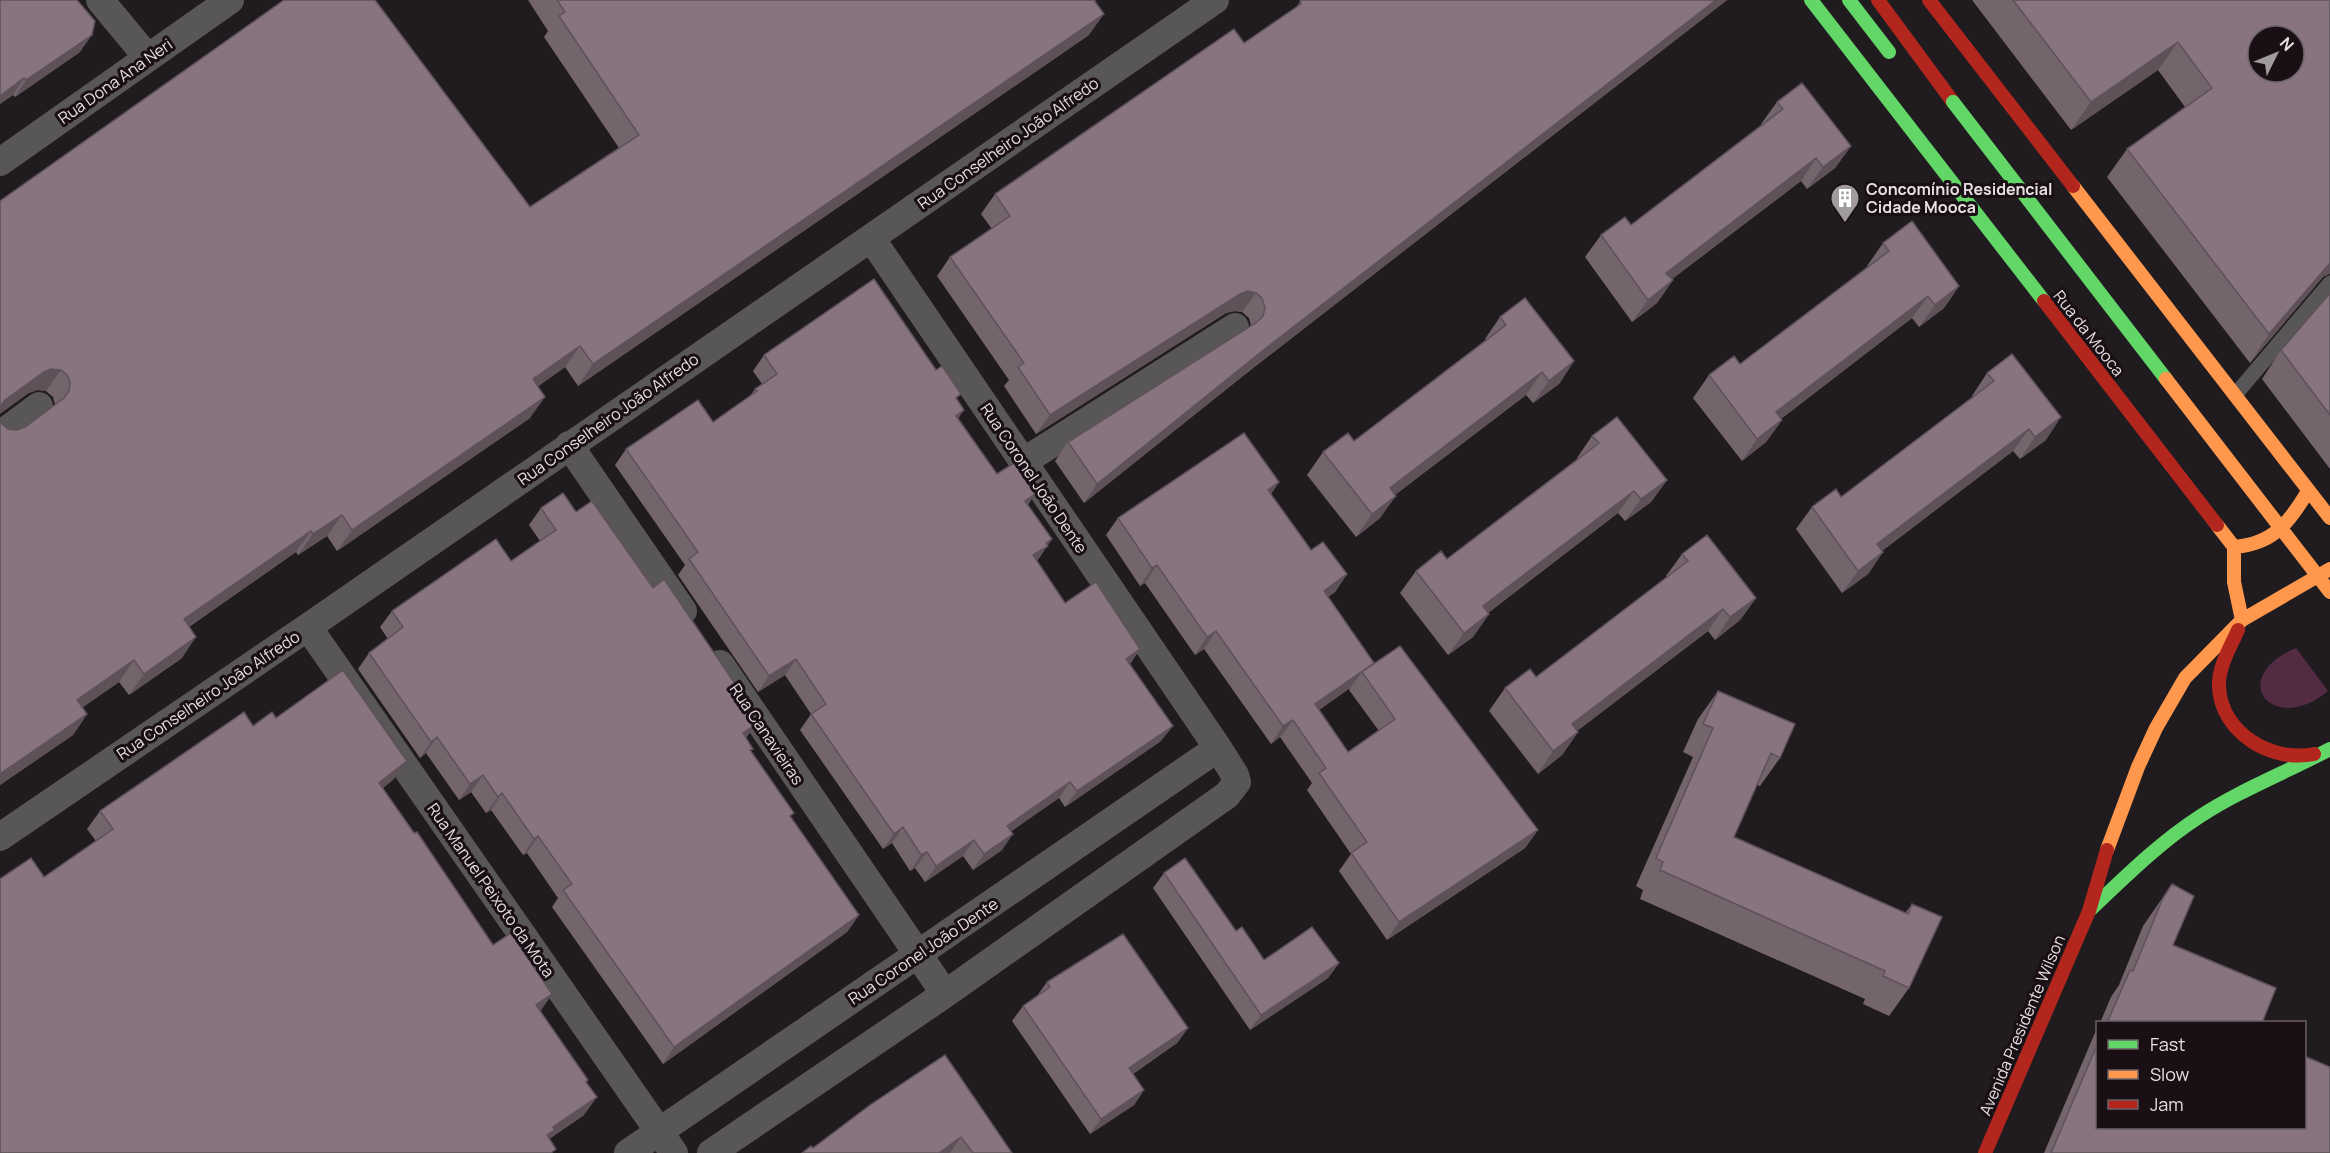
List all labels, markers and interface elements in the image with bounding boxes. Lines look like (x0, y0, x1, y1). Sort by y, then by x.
north arrow (2246, 24, 2306, 84)
text: N (2275, 32, 2299, 55)
street label: Rua Dona Ana Neri (53, 33, 177, 129)
street label: Rua Conselheiro João Alfredo (913, 72, 1103, 214)
place label: Concomínio Residencial Cidade Mooca (1866, 178, 2053, 218)
building icon: Concomínio Residencial Cidade Mooca (1829, 182, 1861, 224)
street label: Rua da Mooca (2049, 286, 2129, 380)
street label: Rua Conselheiro João Alfredo (513, 348, 703, 490)
street label: Rua Coronel João Dente (975, 399, 1093, 557)
street label: Rua Conselheiro João Alfredo (112, 625, 304, 765)
street label: Rua Canavieiras (725, 679, 809, 789)
street label: Rua Manuel Peixoto da Mota (422, 798, 560, 982)
street label: Rua Coronel João Dente (844, 892, 1002, 1010)
street label: Avenida Presidente Wilson (1974, 931, 2070, 1119)
legend (2096, 1021, 2306, 1129)
text: Fast (2150, 1032, 2185, 1056)
text: Slow (2150, 1062, 2190, 1086)
text: Jam (2150, 1092, 2184, 1116)

